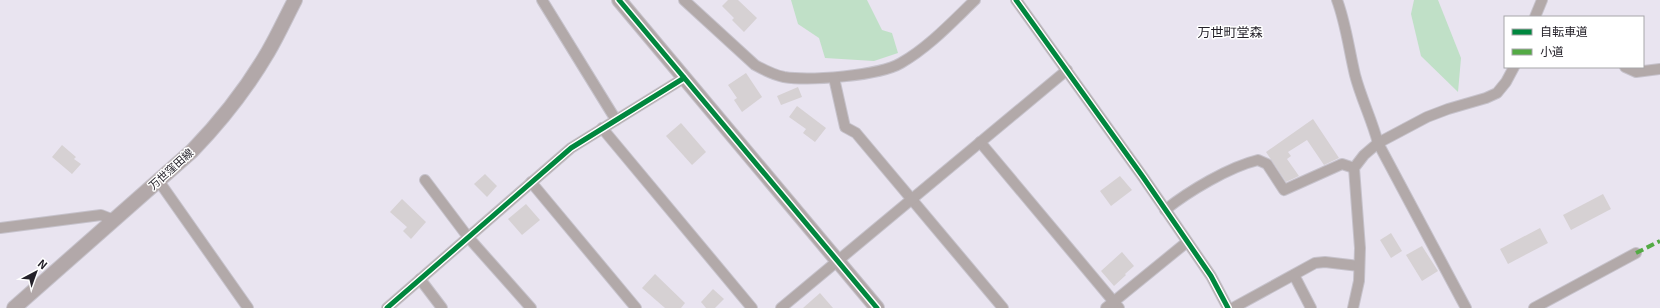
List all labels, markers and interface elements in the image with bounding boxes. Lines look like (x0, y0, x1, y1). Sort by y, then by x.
legend (1504, 16, 1644, 68)
district label: 万世町堂森 (1197, 22, 1263, 41)
text: 自転車道 (1540, 22, 1588, 39)
text: 小道 (1540, 42, 1564, 59)
street label: 万世窪田線 (145, 144, 196, 193)
north arrow (16, 252, 56, 292)
text: N (35, 255, 52, 272)

